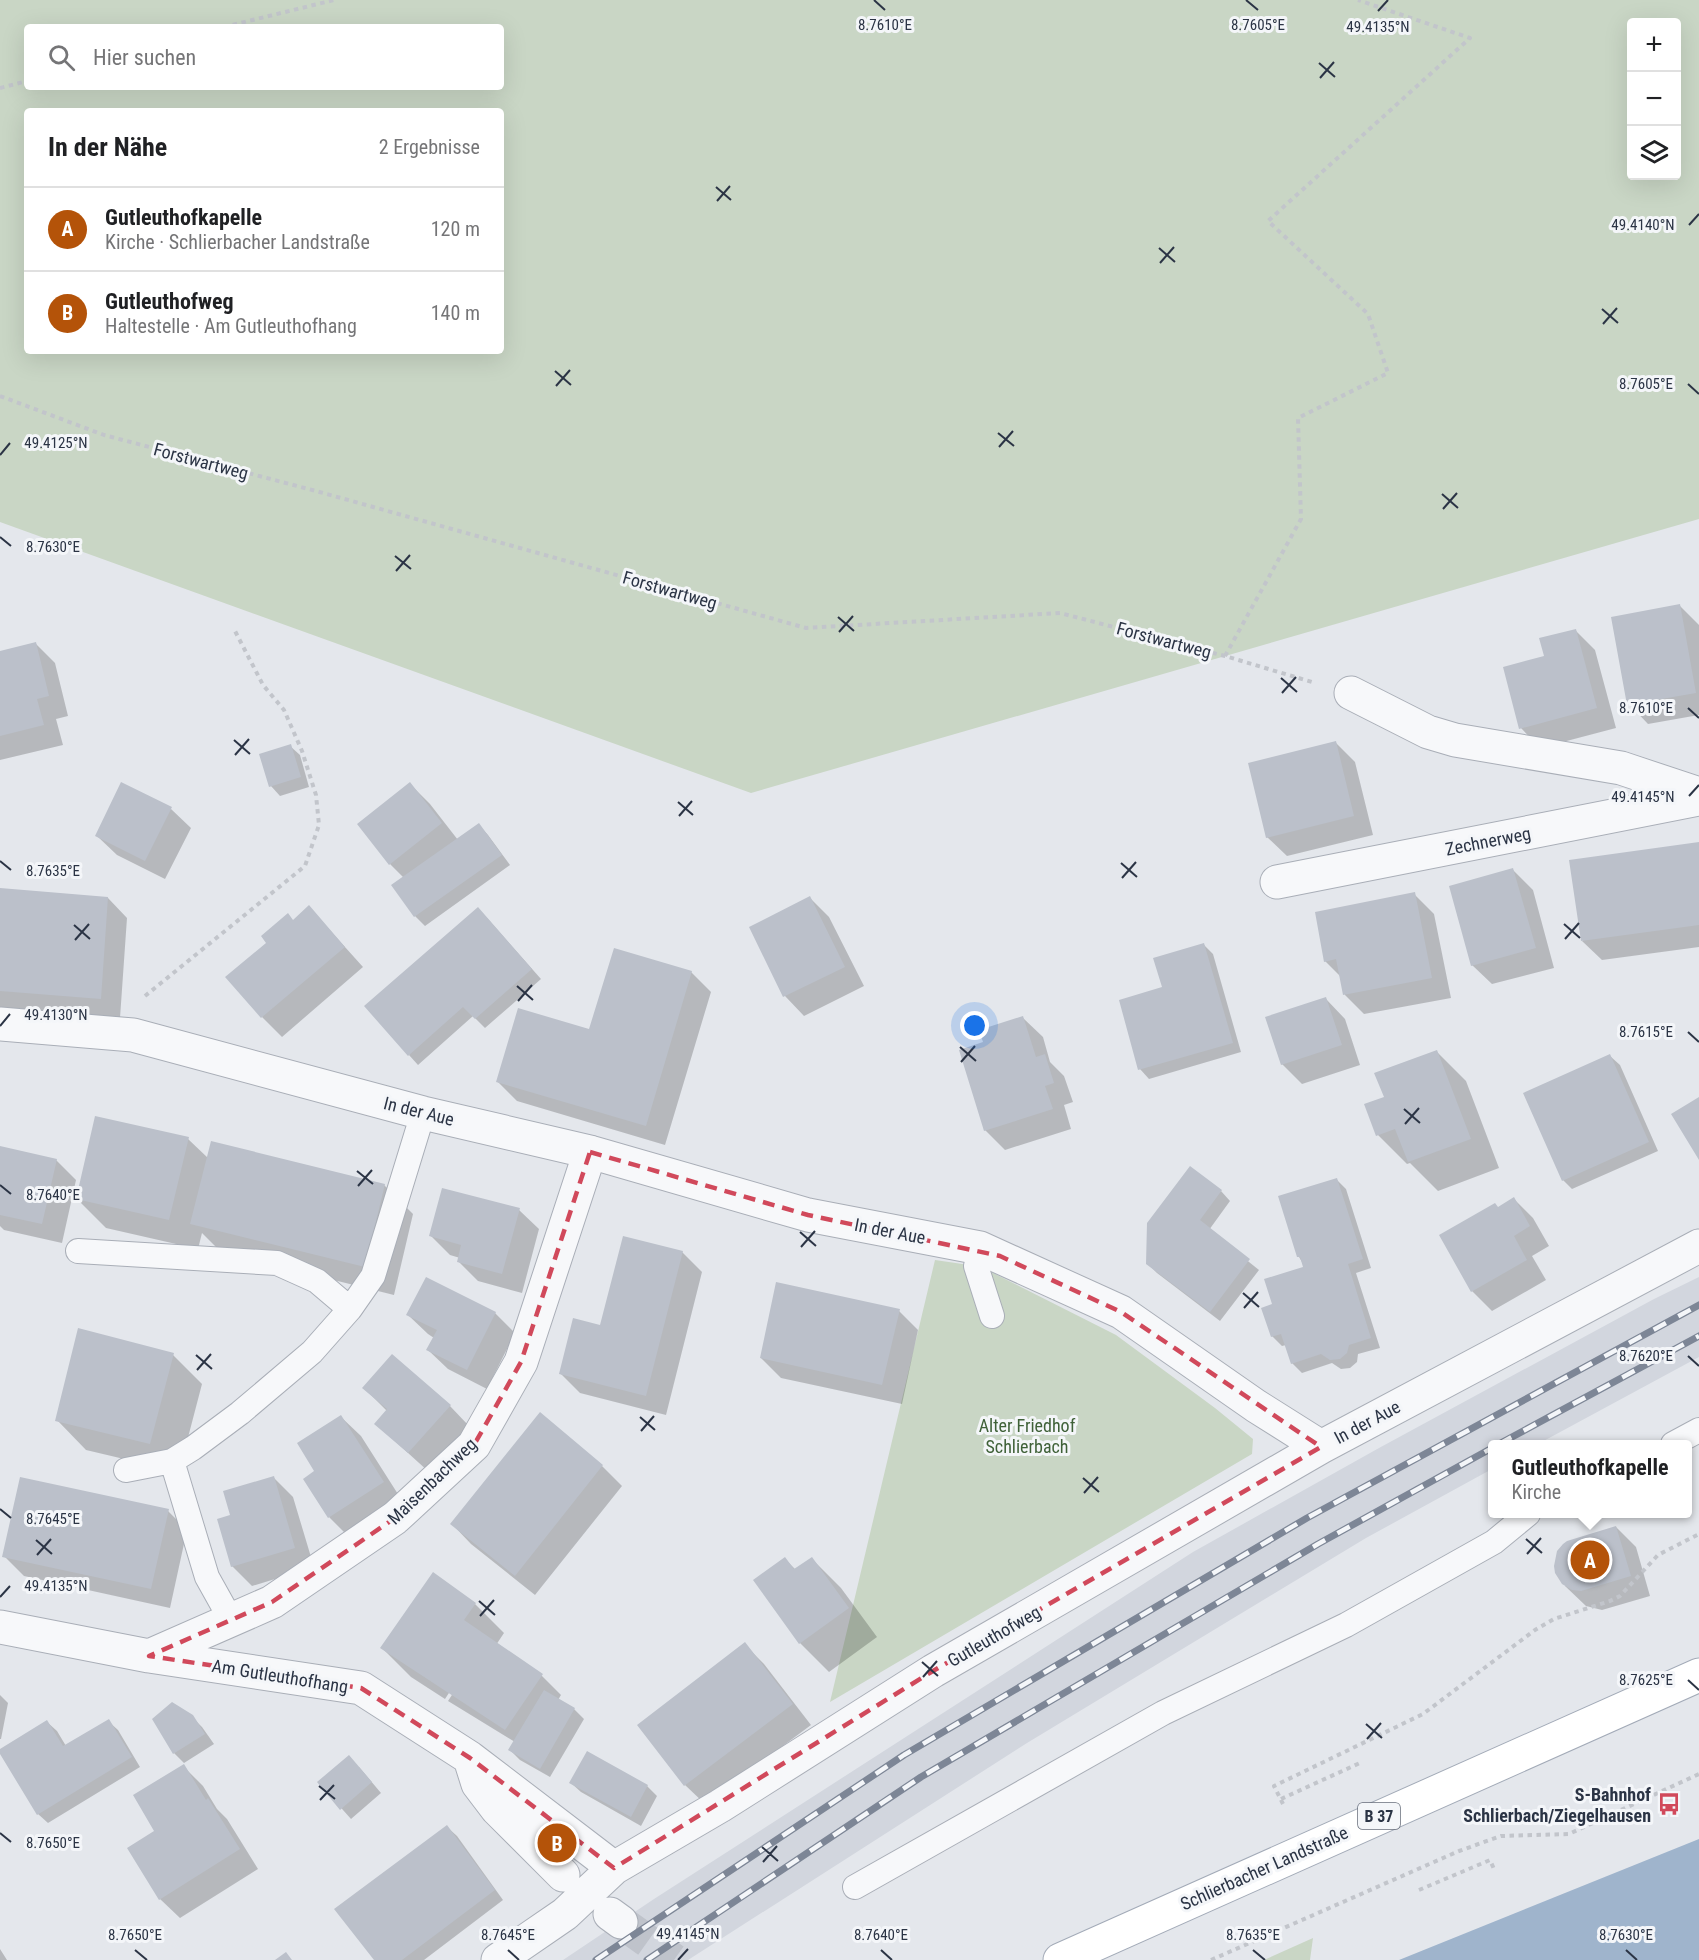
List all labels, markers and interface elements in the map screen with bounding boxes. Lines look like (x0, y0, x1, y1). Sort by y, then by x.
text: 8.7610°E (858, 16, 912, 34)
text: 8.7605°E (1231, 16, 1285, 34)
text: 49.4135°N (1346, 18, 1410, 36)
map controls (1627, 18, 1681, 180)
button: + (1627, 18, 1681, 72)
search box (24, 24, 504, 90)
icon: search (45, 41, 78, 74)
text: Hier suchen (93, 45, 196, 70)
button: − (1627, 72, 1681, 126)
button: layers (1627, 126, 1681, 180)
text: In der Nähe (48, 132, 167, 162)
text: 2 Ergebnisse (379, 135, 480, 159)
text: Gutleuthofkapelle (105, 205, 262, 230)
text: 49.4140°N (1611, 216, 1675, 234)
text: A (62, 217, 73, 241)
text: 120 m (431, 217, 480, 241)
text: Kirche · Schlierbacher Landstraße (105, 230, 370, 254)
text: Gutleuthofweg (105, 289, 234, 314)
text: B (62, 301, 73, 325)
text: 140 m (431, 301, 480, 325)
text: Haltestelle · Am Gutleuthofhang (105, 314, 357, 338)
text: 8.7605°E (1619, 375, 1673, 393)
text: 49.4125°N (24, 434, 88, 452)
street label: Forstwartweg (151, 438, 251, 484)
text: 8.7630°E (26, 538, 80, 556)
street label: Forstwartweg (620, 567, 720, 613)
street label: Forstwartweg (1114, 617, 1214, 663)
text: 8.7610°E (1619, 699, 1673, 717)
text: 49.4145°N (1611, 788, 1675, 806)
street label: Zechnerweg (1444, 822, 1532, 860)
text: 8.7635°E (26, 862, 80, 880)
text: 49.4130°N (24, 1006, 88, 1024)
your location (960, 1011, 989, 1040)
text: 8.7615°E (1619, 1023, 1673, 1041)
street label: In der Aue (382, 1092, 456, 1130)
text: 8.7640°E (26, 1186, 80, 1204)
street label: In der Aue (853, 1214, 927, 1248)
text: 8.7620°E (1619, 1347, 1673, 1365)
street label: In der Aue (1330, 1396, 1404, 1448)
park label: Alter Friedhof Schlierbach (979, 1415, 1076, 1457)
street label: Maisenbachweg (383, 1433, 481, 1529)
popup (1488, 1440, 1692, 1518)
text: Gutleuthofkapelle (1512, 1455, 1668, 1480)
text: Kirche (1512, 1480, 1561, 1504)
text: 8.7645°E (26, 1510, 80, 1528)
pin: A (1570, 1538, 1610, 1582)
text: 49.4135°N (24, 1577, 88, 1595)
street label: Gutleuthofweg (944, 1601, 1044, 1671)
street label: Am Gutleuthofhang (210, 1655, 350, 1697)
text: 8.7625°E (1619, 1671, 1673, 1689)
place label: S-Bahnhof Schlierbach/Ziegelhausen (1463, 1784, 1651, 1826)
bus stop icon: S-Bahnhof Schlierbach/Ziegelhausen (1656, 1791, 1682, 1817)
road number: B 37 (1358, 1803, 1400, 1829)
pin: B (538, 1820, 576, 1866)
street label: Schlierbacher Landstraße (1177, 1822, 1351, 1914)
text: 8.7650°E (26, 1834, 80, 1852)
text: 49.4145°N (656, 1925, 720, 1943)
text: 8.7650°E (108, 1926, 162, 1944)
text: 8.7645°E (481, 1926, 535, 1944)
text: 8.7640°E (854, 1926, 908, 1944)
text: 8.7635°E (1226, 1926, 1280, 1944)
text: 8.7630°E (1599, 1926, 1653, 1944)

